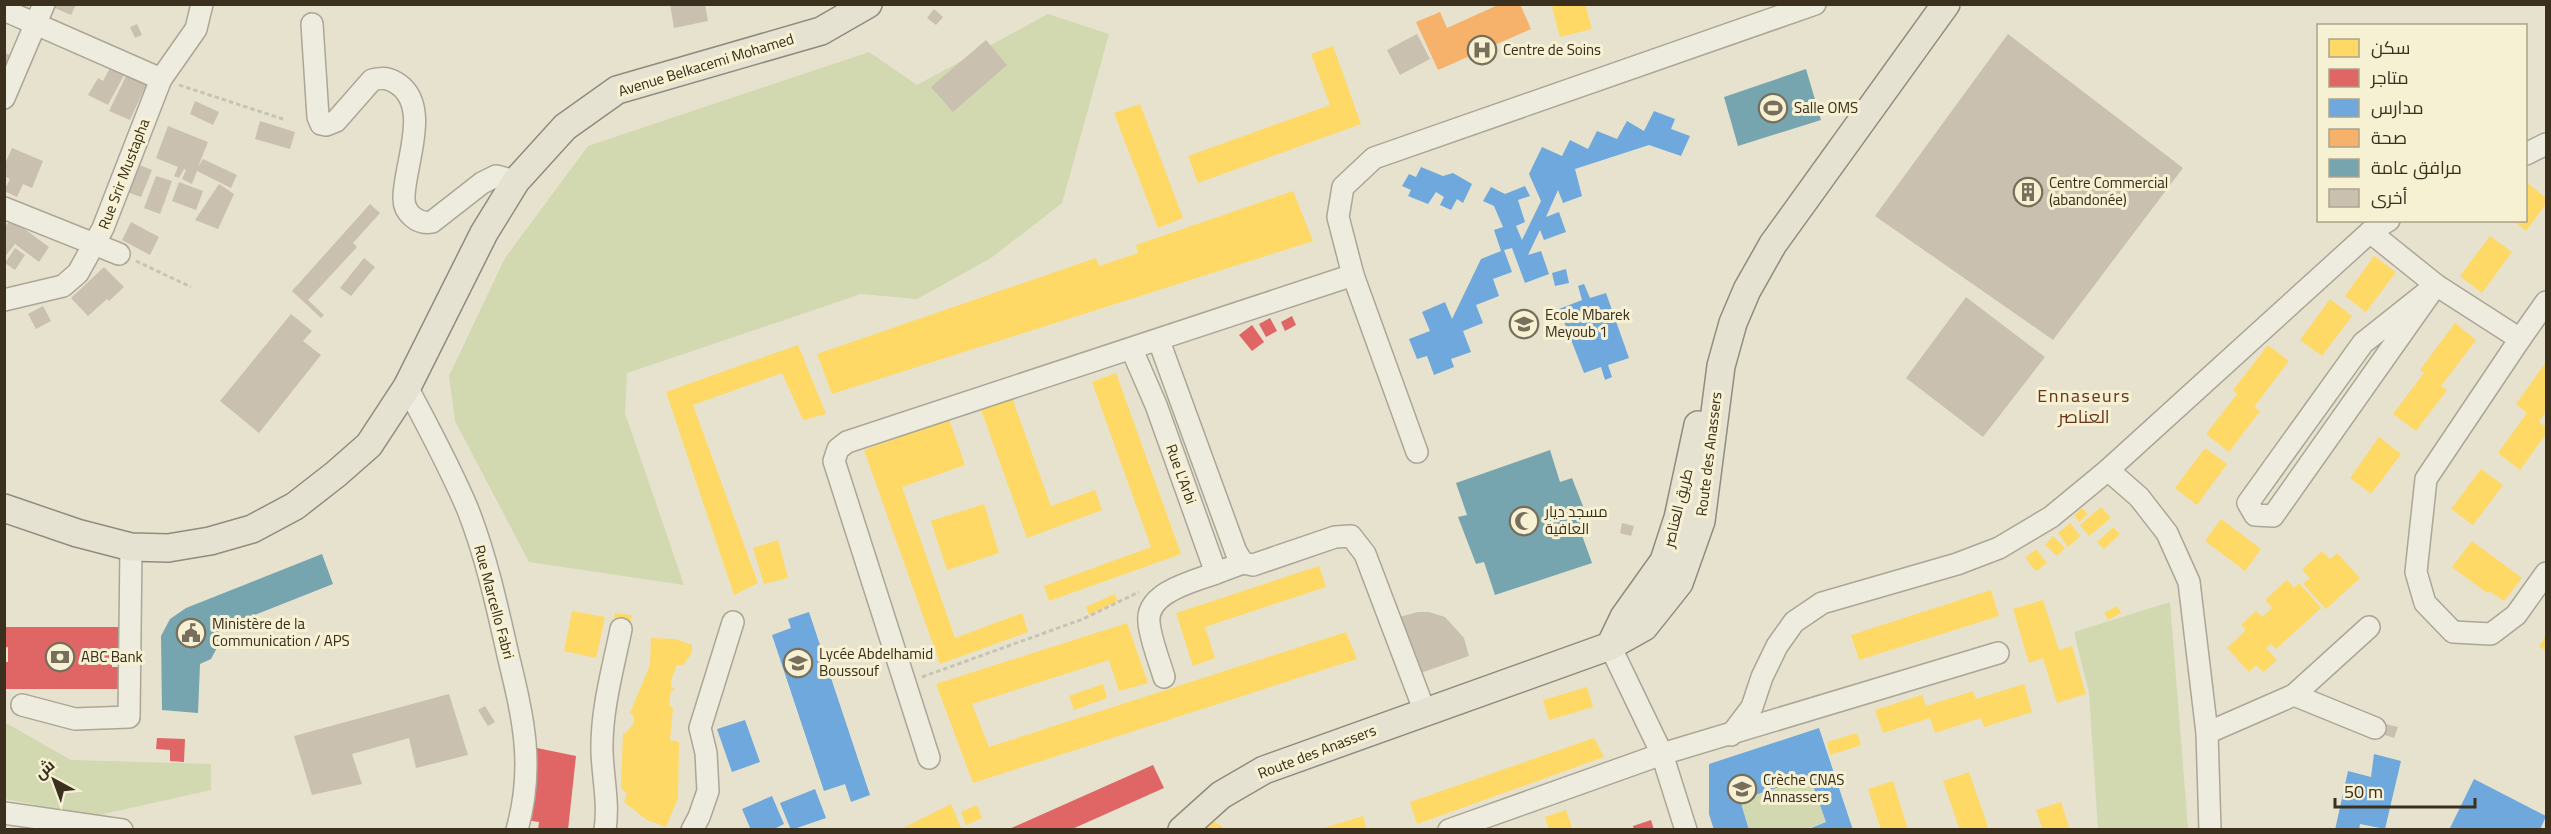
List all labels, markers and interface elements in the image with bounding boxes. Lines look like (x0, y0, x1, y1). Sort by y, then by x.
street label: Avenue Belkacemi Mohamed (614, 24, 797, 105)
legend (2317, 24, 2527, 222)
text: سكن (2371, 31, 2410, 64)
hospital icon: Centre de Soins (1466, 34, 1498, 66)
place label: Centre de Soins (1503, 35, 1601, 64)
text: متاجر (2370, 61, 2409, 94)
text: مدارس (2371, 91, 2424, 124)
sports icon: Salle OMS (1757, 92, 1789, 124)
place label: Salle OMS (1794, 93, 1858, 122)
street label: Rue Srir Mustapha (89, 114, 158, 234)
text: صحة (2371, 121, 2407, 154)
text: مرافق عامة (2371, 151, 2462, 184)
place label: Centre Commercial (abandonée) (2049, 168, 2168, 214)
building icon: Centre Commercial (abandonée) (2012, 176, 2044, 208)
text: أخرى (2371, 181, 2408, 214)
place label: Ecole Mbarek Meyoub 1 (1545, 300, 1630, 346)
school or university icon: Ecole Mbarek Meyoub 1 (1508, 308, 1540, 340)
district label: Ennaseurs العناصر (2037, 379, 2131, 433)
street label: Route des Anassers (1686, 390, 1731, 518)
street label: Rue L'Arbi (1157, 440, 1206, 508)
street label: طريق العناصر (1653, 465, 1701, 551)
place label: مسجد ديار العافية (1544, 497, 1608, 543)
mosque icon: مسجد ديار العافية (1508, 505, 1540, 537)
street label: Rue Marcello Fabri (465, 542, 524, 662)
place label: Ministère de la Communication / APS (212, 609, 350, 655)
public building icon: Ministère de la Communication / APS (175, 617, 207, 649)
place label: Lycée Abdelhamid Boussouf (819, 639, 933, 685)
bank icon: ABC Bank (44, 641, 76, 673)
place label: ABC Bank (81, 642, 143, 671)
school or university icon: Lycée Abdelhamid Boussouf (782, 647, 814, 679)
street label: Route des Anassers (1253, 716, 1380, 788)
north arrow (24, 750, 84, 810)
text: ش (27, 751, 62, 787)
place label: Crèche CNAS Annassers (1763, 765, 1845, 811)
scale bar (2335, 771, 2474, 809)
school or university icon: Crèche CNAS Annassers (1726, 773, 1758, 805)
text: 50 m (2344, 775, 2383, 808)

